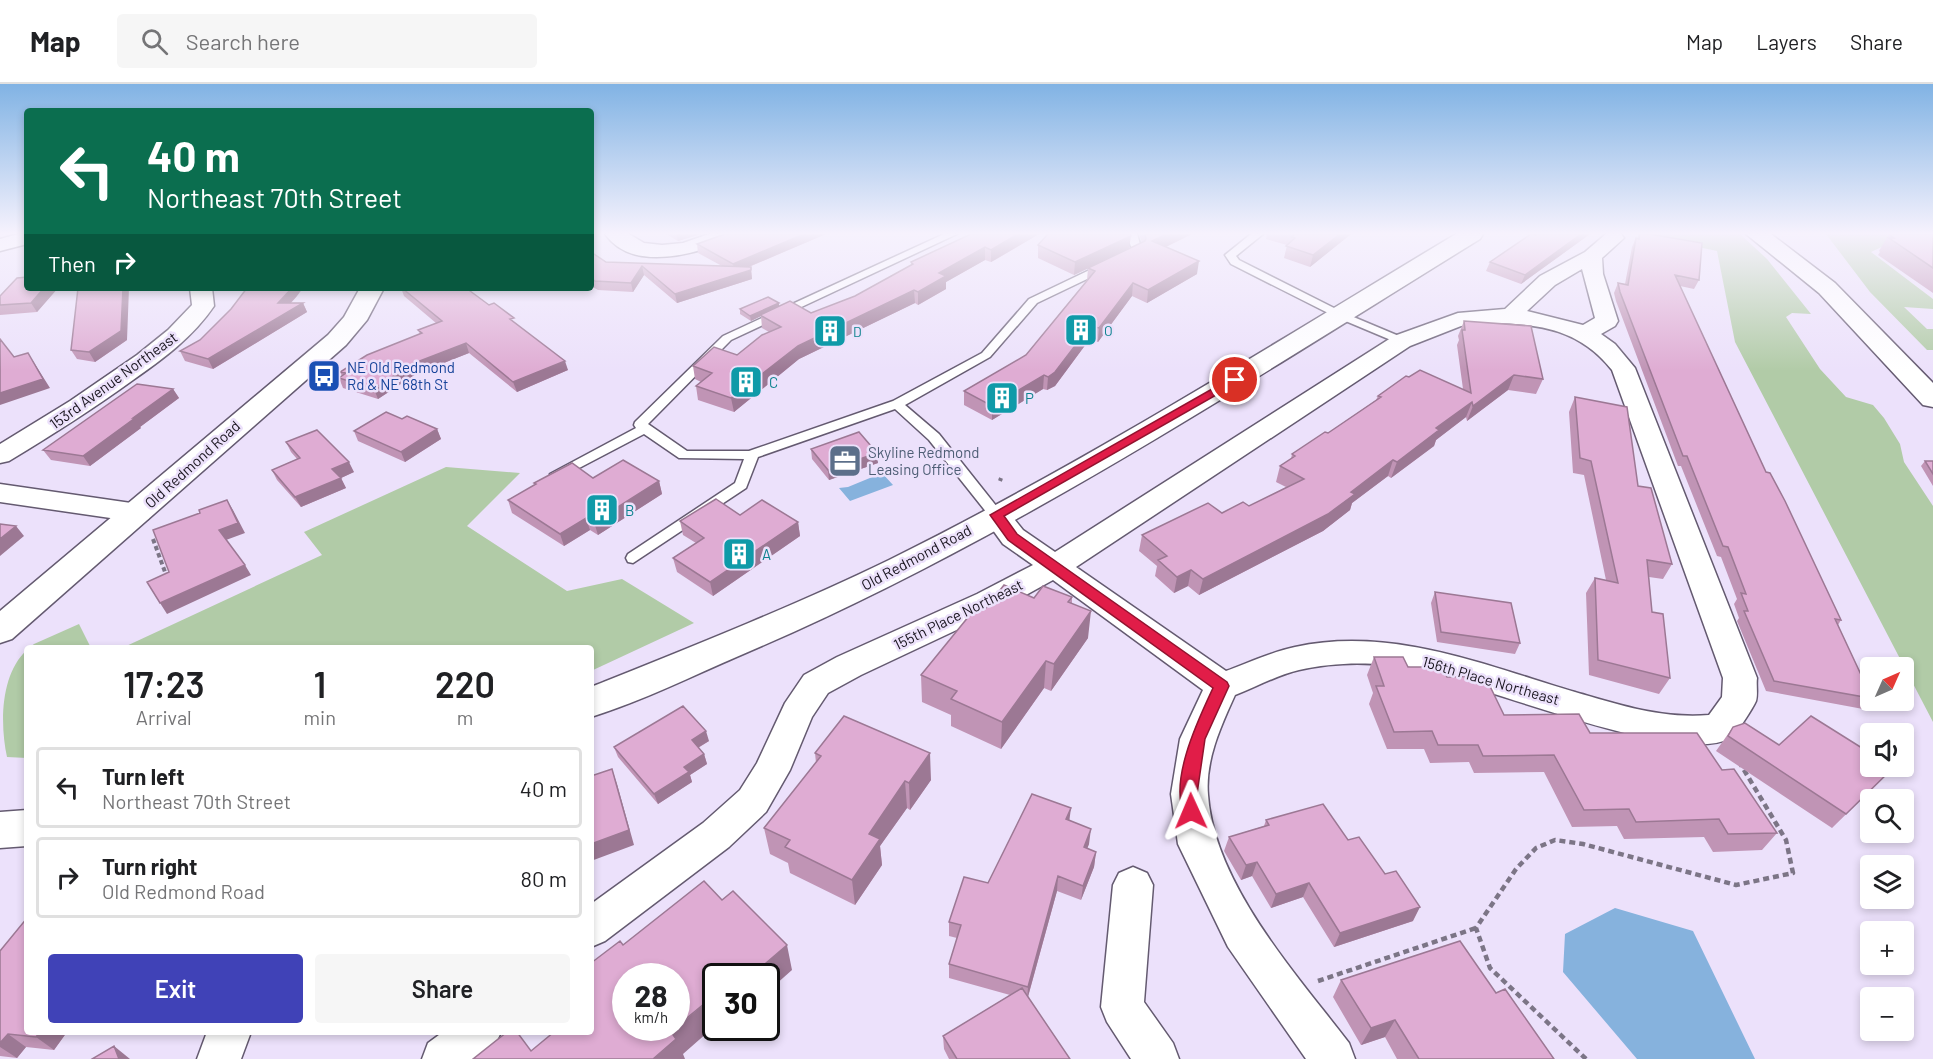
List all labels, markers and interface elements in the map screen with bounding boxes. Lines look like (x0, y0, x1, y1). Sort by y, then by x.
search box (117, 14, 537, 68)
text: Map (30, 24, 81, 58)
icon: search (138, 25, 171, 58)
text: Search here (186, 28, 300, 54)
text: Map (1686, 29, 1723, 54)
text: Layers (1756, 29, 1817, 54)
text: Share (1850, 29, 1903, 54)
text: 40 m (147, 130, 240, 180)
icon: left (48, 132, 126, 210)
text: Northeast 70th Street (147, 181, 402, 213)
icon: right (108, 246, 141, 279)
text: Then (48, 250, 96, 276)
building icon: O (1063, 312, 1099, 348)
building icon: D (812, 313, 848, 349)
place label: O (1104, 322, 1113, 339)
place label: D (853, 323, 862, 340)
street label: 153rd Avenue Northeast (46, 328, 180, 432)
pin (1209, 354, 1260, 405)
bus stop icon: NE Old Redmond Rd & NE 68th St (306, 358, 342, 394)
place label: NE Old Redmond Rd & NE 68th St (347, 358, 455, 393)
icon: arrive (1218, 363, 1251, 396)
building icon: C (728, 364, 764, 400)
place label: C (769, 373, 778, 391)
building icon: P (984, 380, 1020, 416)
place label: P (1025, 389, 1034, 407)
street label: Old Redmond Road (141, 416, 243, 512)
office icon: Skyline Redmond Leasing Office (827, 443, 863, 479)
place label: Skyline Redmond Leasing Office (868, 443, 979, 478)
building icon: B (584, 492, 620, 528)
place label: B (625, 501, 634, 519)
street label: Old Redmond Road (858, 520, 974, 594)
building icon: A (721, 536, 757, 572)
place label: A (762, 545, 771, 563)
street label: 155th Place Northeast (890, 575, 1026, 653)
street label: 156th Place Northeast (1420, 652, 1562, 708)
north arrow (1860, 657, 1914, 711)
map controls (1860, 657, 1914, 1041)
text: 17:23 (123, 662, 205, 705)
text: 1 (313, 662, 326, 705)
text: 220 (435, 662, 495, 705)
text: Arrival (136, 705, 192, 729)
text: min (304, 705, 336, 729)
text: m (457, 705, 473, 729)
button: sound (1860, 723, 1914, 777)
text: Turn left (102, 763, 185, 789)
icon: left (51, 771, 84, 804)
text: 40 m (520, 775, 567, 801)
position arrow (1159, 779, 1223, 843)
text: Northeast 70th Street (102, 789, 291, 813)
button: search (1860, 789, 1914, 843)
text: Turn right (102, 853, 197, 879)
button: layers (1860, 855, 1914, 909)
icon: right (51, 861, 84, 894)
text: 80 m (521, 865, 567, 891)
text: Old Redmond Road (102, 879, 265, 903)
button: + (1860, 921, 1914, 975)
button: Exit (48, 954, 303, 1023)
button: Share (315, 954, 570, 1023)
speed limit sign: 30 (702, 963, 780, 1041)
text: 28 (634, 977, 668, 1013)
button: − (1860, 987, 1914, 1041)
text: km/h (634, 1008, 668, 1026)

